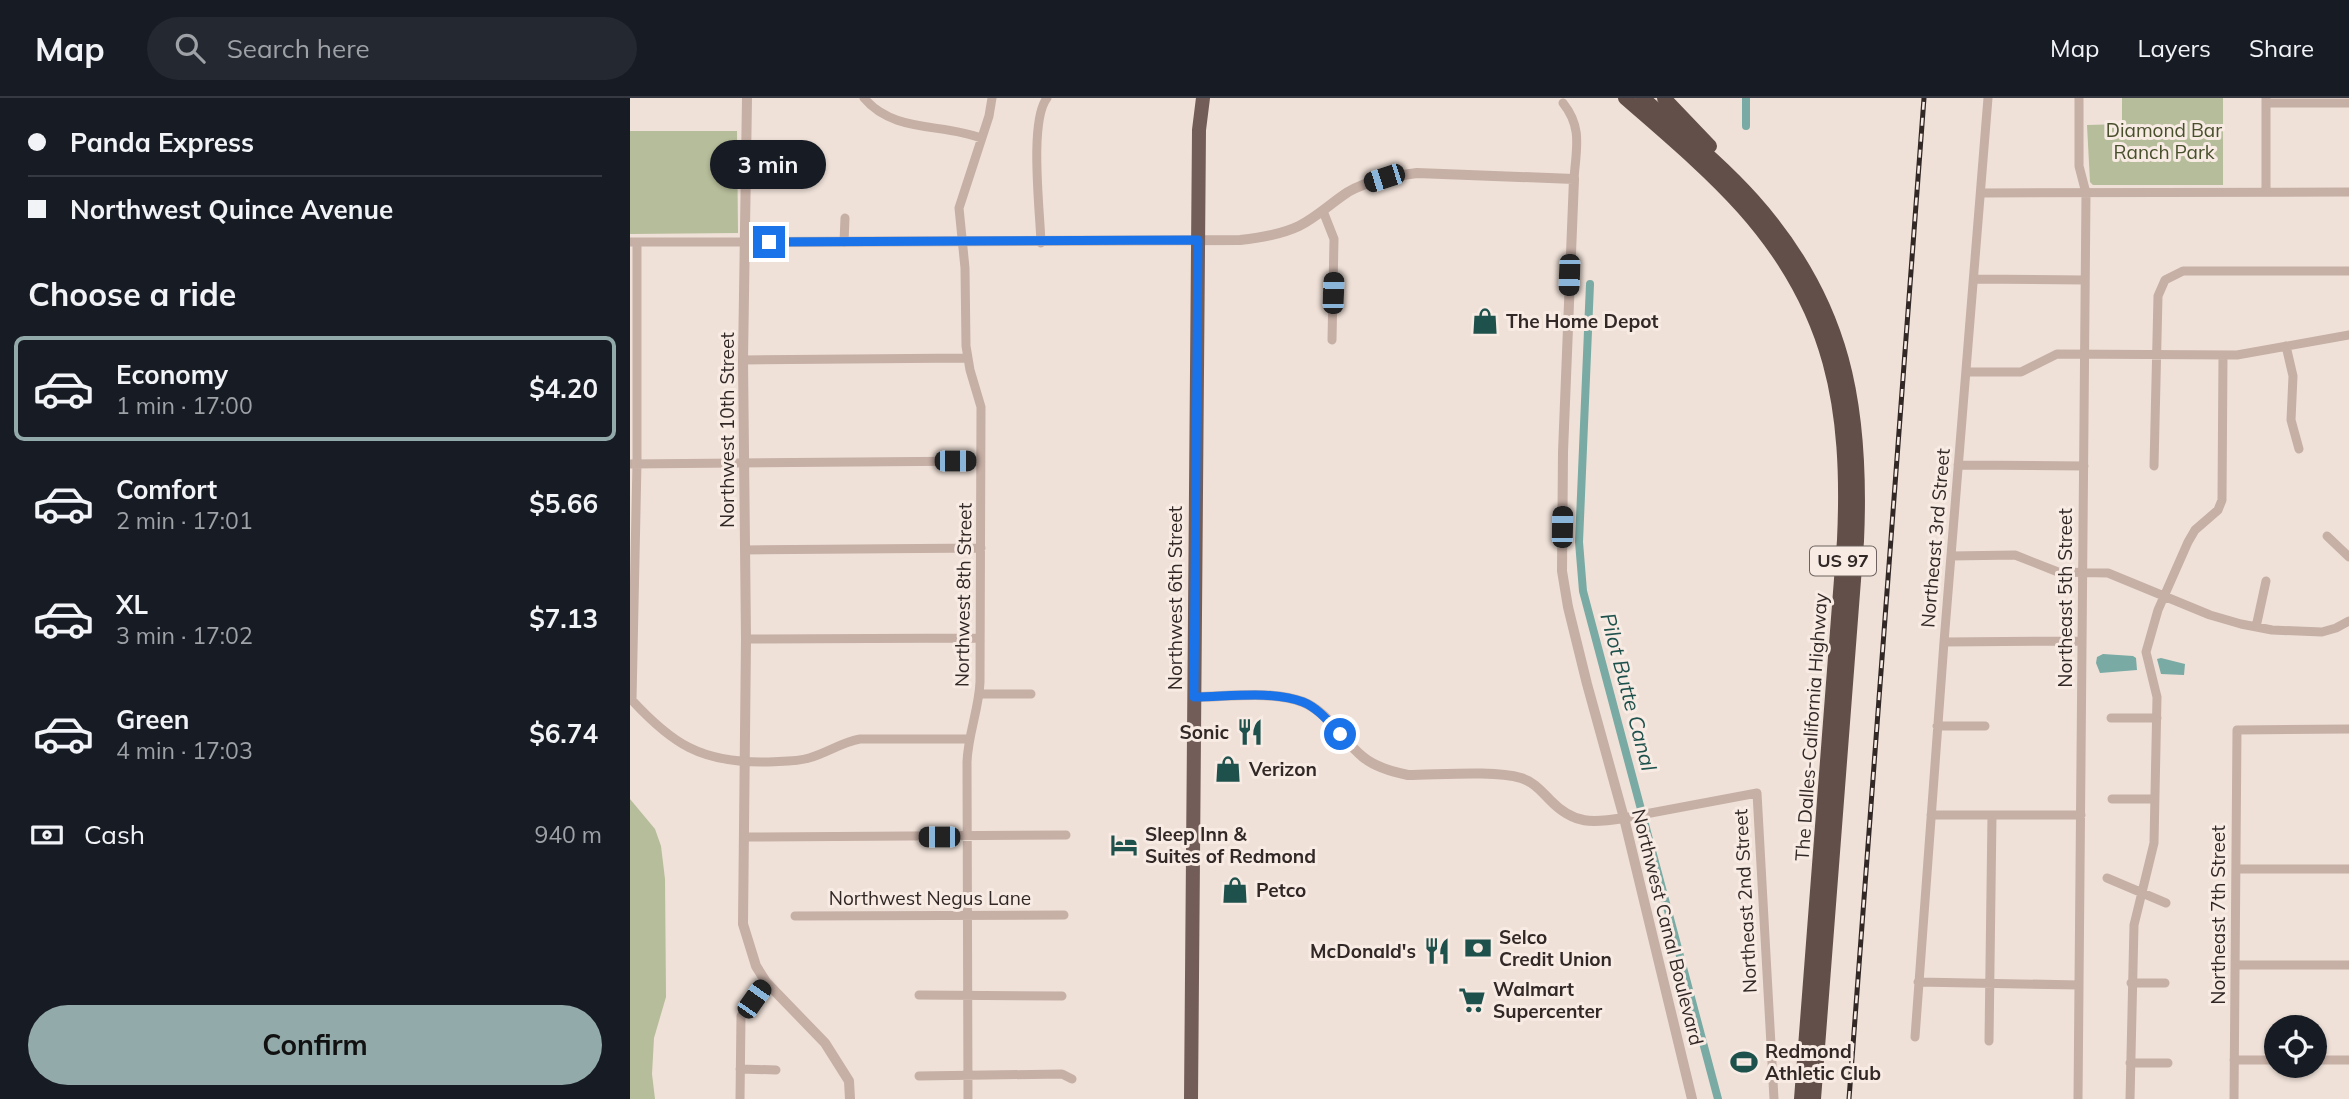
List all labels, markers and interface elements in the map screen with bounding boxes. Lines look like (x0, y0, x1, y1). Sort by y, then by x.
search box (147, 17, 637, 80)
text: Map (35, 28, 105, 69)
icon: search (171, 29, 209, 67)
text: Search here (227, 32, 370, 65)
text: Map (2050, 33, 2099, 63)
text: Layers (2137, 33, 2211, 63)
text: Share (2249, 33, 2314, 63)
park label: Diamond Bar Ranch Park (2106, 118, 2222, 164)
text: Panda Express (70, 126, 254, 159)
callout: 3 min (711, 141, 827, 190)
text: 3 min (738, 150, 798, 179)
car (1361, 162, 1408, 194)
text: Northwest Quince Avenue (70, 193, 393, 226)
route end (753, 226, 785, 258)
car (1558, 254, 1581, 296)
car (1322, 272, 1345, 314)
text: Choose a ride (28, 274, 236, 314)
shop icon: The Home Depot (1470, 306, 1500, 336)
place label: The Home Depot (1506, 309, 1659, 333)
street label: Northwest 10th Street (715, 332, 739, 528)
icon: car (32, 357, 95, 420)
text: Economy (116, 358, 228, 391)
text: $4.20 (529, 372, 598, 405)
text: 1 min · 17:00 (116, 391, 253, 420)
street label: Northeast 3rd Street (1915, 447, 1955, 629)
car (935, 451, 977, 472)
icon: car (32, 472, 95, 535)
text: Comfort (116, 473, 217, 506)
text: $5.66 (529, 487, 598, 520)
street label: Northwest 8th Street (949, 502, 977, 687)
street label: Northwest 6th Street (1163, 505, 1187, 690)
text: 2 min · 17:01 (116, 506, 253, 535)
car (1552, 506, 1573, 548)
street label: Northeast 5th Street (2053, 508, 2077, 688)
road number: US 97 (1810, 546, 1876, 575)
icon: car (32, 587, 95, 650)
text: XL (116, 588, 148, 621)
street label: The Dalles-California Highway (1790, 592, 1832, 862)
text: $7.13 (529, 602, 598, 635)
water label: Pilot Butte Canal (1595, 610, 1663, 774)
text: 3 min · 17:02 (116, 621, 253, 650)
icon: car (32, 702, 95, 765)
text: Green (116, 703, 189, 736)
text: $6.74 (529, 717, 598, 750)
restaurant icon: Sonic (1235, 717, 1265, 747)
route start (1324, 718, 1356, 750)
place label: Sonic (1180, 720, 1229, 744)
text: 4 min · 17:03 (116, 736, 253, 765)
shop icon: Verizon (1213, 754, 1243, 784)
place label: Verizon (1248, 757, 1317, 781)
street label: Northwest Canal Boulevard (1627, 806, 1709, 1048)
street label: Northeast 2nd Street (1728, 808, 1762, 994)
icon: cash (28, 816, 66, 854)
text: Cash (84, 818, 145, 851)
text: 940 m (534, 820, 602, 849)
place label: Sleep Inn & Suites of Redmond (1145, 822, 1316, 868)
street label: Northeast 7th Street (2206, 825, 2230, 1005)
car (919, 827, 961, 848)
hotel icon: Sleep Inn & Suites of Redmond (1109, 830, 1139, 860)
shop icon: Petco (1220, 875, 1250, 905)
place label: Petco (1256, 878, 1306, 902)
street label: Northwest Negus Lane (829, 886, 1031, 910)
place label: Selco Credit Union (1499, 925, 1612, 971)
bank icon: Selco Credit Union (1463, 933, 1493, 963)
restaurant icon: McDonald's (1422, 936, 1452, 966)
place label: McDonald's (1310, 939, 1416, 963)
car (734, 976, 775, 1022)
place label: Walmart Supercenter (1493, 977, 1603, 1023)
supermarket icon: Walmart Supercenter (1457, 985, 1487, 1015)
button: Confirm (28, 1005, 602, 1085)
map controls (2264, 1015, 2327, 1078)
button: locate (2264, 1015, 2327, 1078)
place label: Redmond Athletic Club (1765, 1039, 1881, 1085)
sports icon: Redmond Athletic Club (1729, 1047, 1759, 1077)

